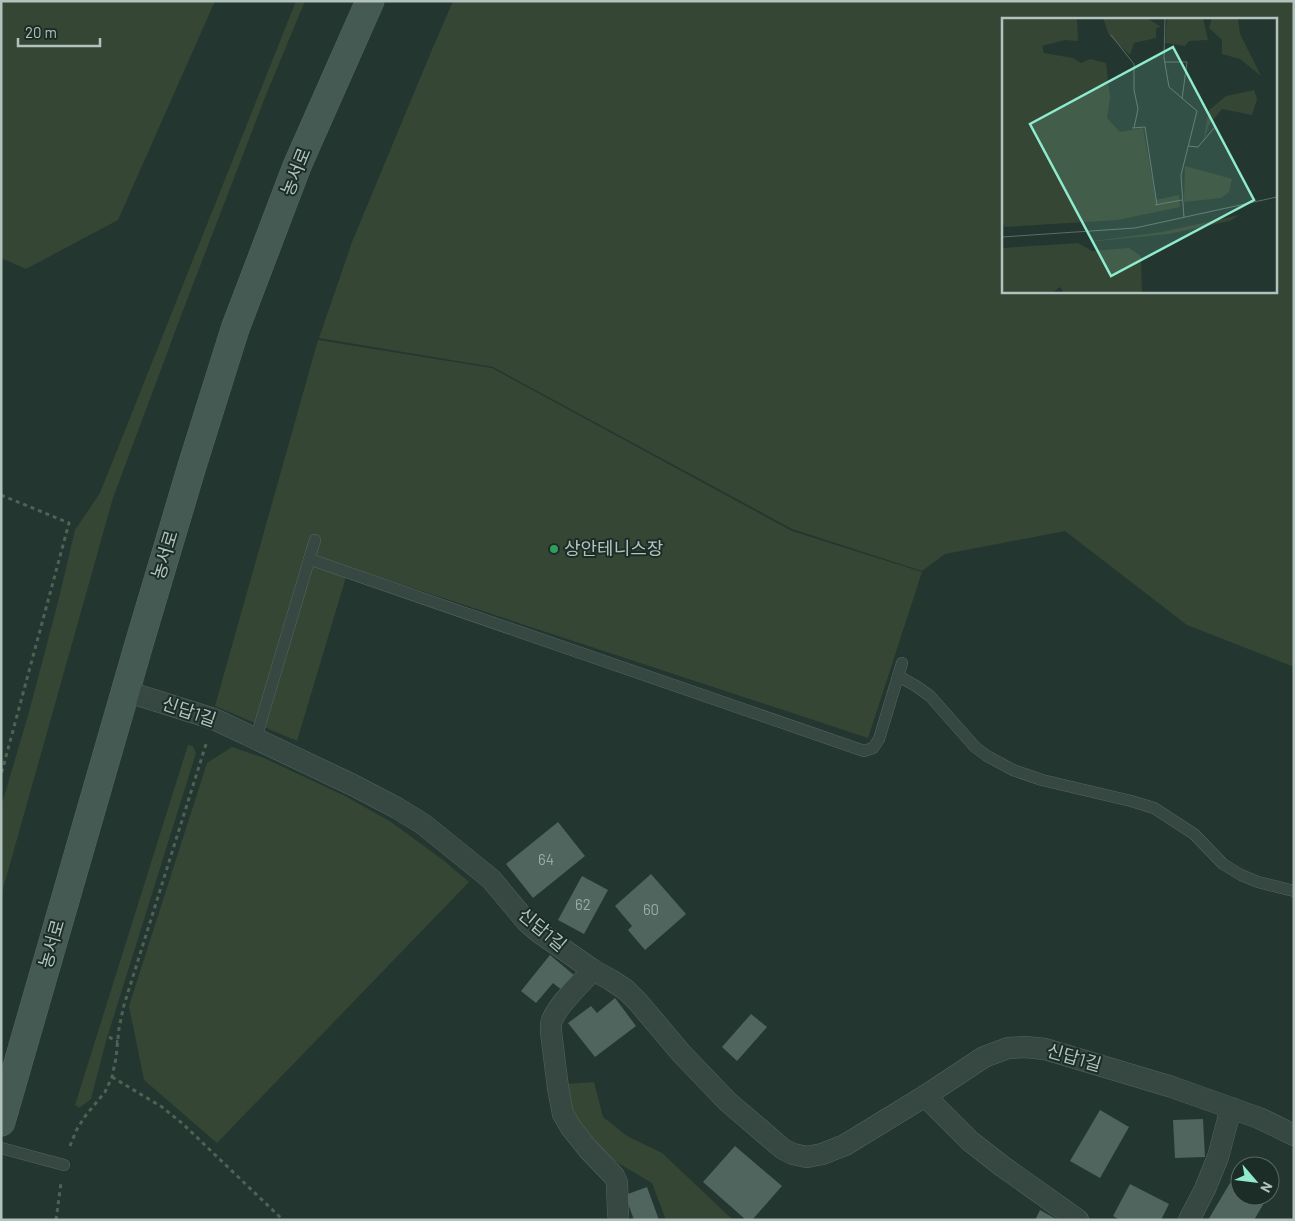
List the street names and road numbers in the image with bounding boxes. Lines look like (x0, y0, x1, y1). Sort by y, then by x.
street label: 농서로 (276, 144, 315, 199)
street label: 농서로 (146, 528, 182, 582)
street label: 신답1길 (159, 692, 219, 731)
street label: 신답1길 (514, 903, 571, 956)
street label: 농서로 (34, 917, 68, 971)
street label: 신답1길 (1044, 1039, 1104, 1075)

